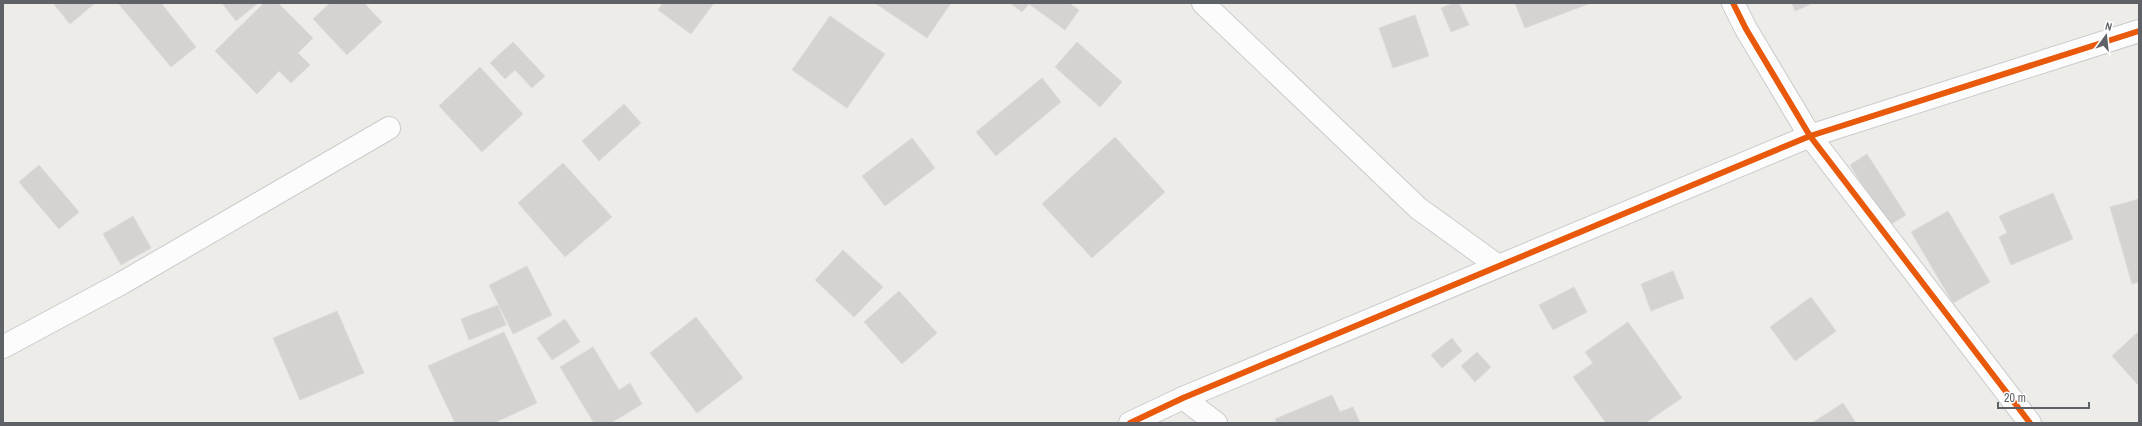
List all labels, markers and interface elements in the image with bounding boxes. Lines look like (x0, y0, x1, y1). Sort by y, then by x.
north arrow (2086, 16, 2126, 56)
text: N (2104, 19, 2114, 34)
scale bar (1998, 384, 2089, 410)
text: 20 m (2004, 390, 2026, 406)

